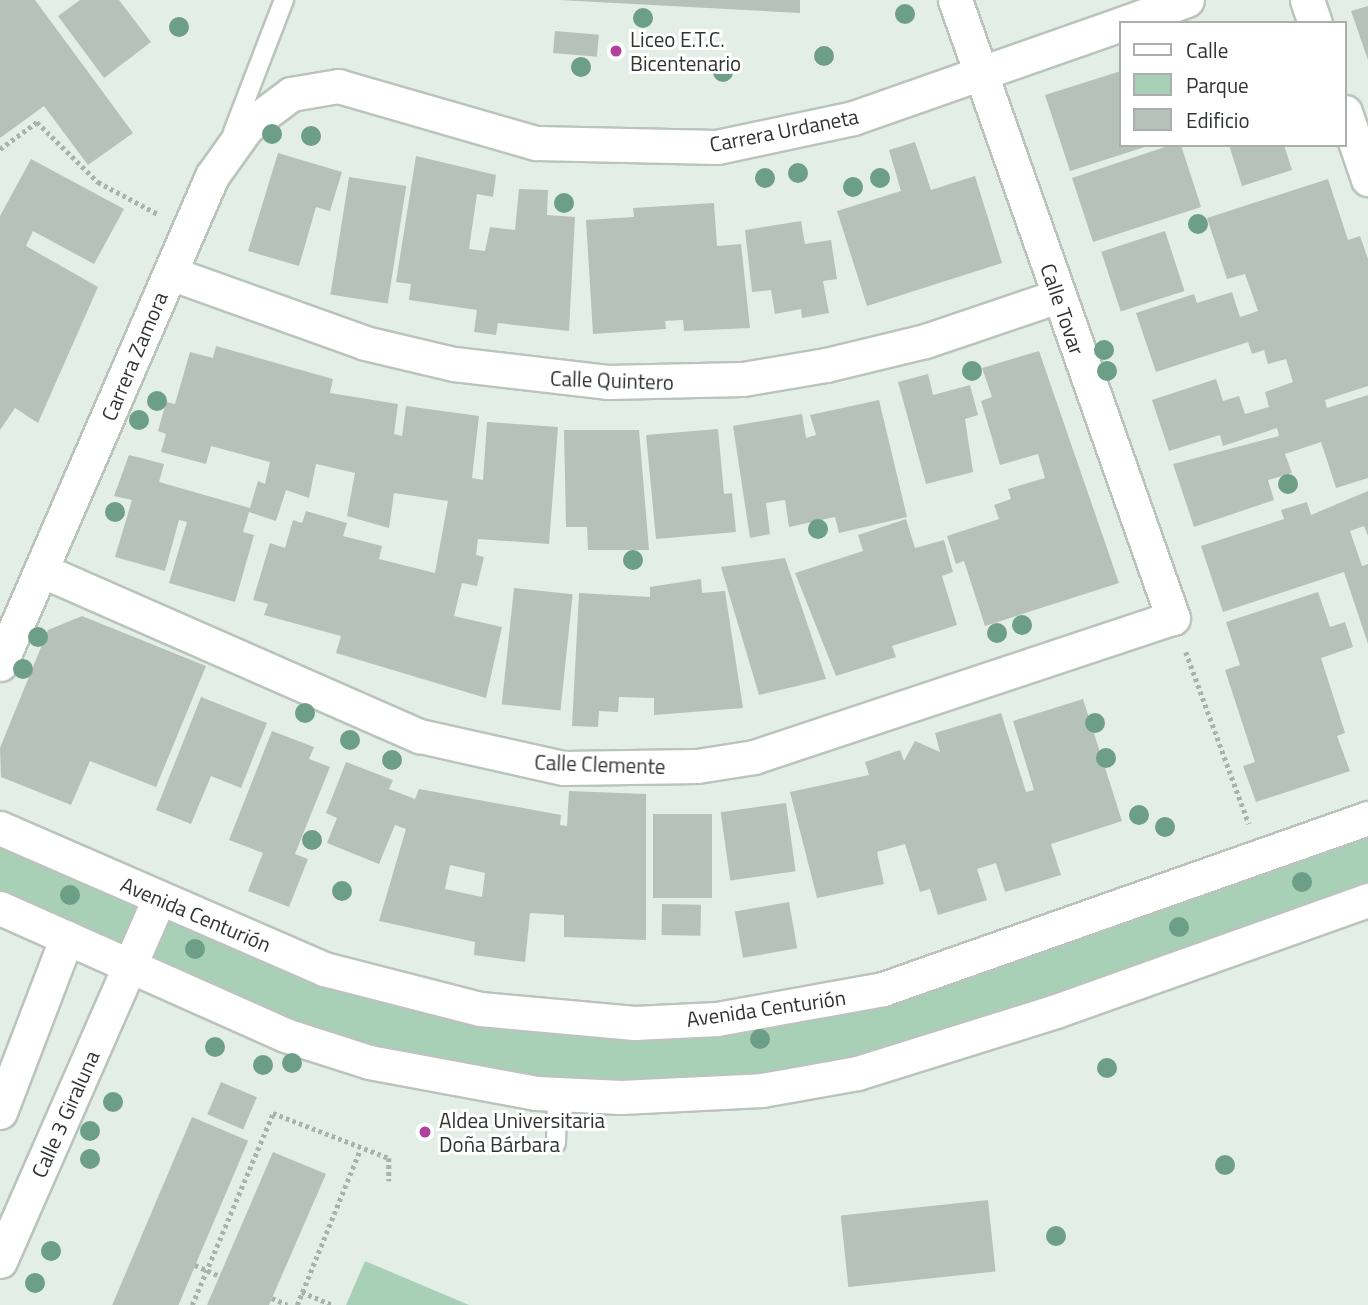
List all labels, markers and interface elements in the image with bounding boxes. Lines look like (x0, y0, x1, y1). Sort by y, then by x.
legend (1120, 21, 1347, 147)
place label: Liceo E.T.C. Bicentenario (630, 26, 741, 76)
text: Calle (1186, 34, 1228, 66)
marker: Liceo E.T.C. Bicentenario (608, 43, 624, 59)
text: Parque (1186, 69, 1249, 101)
street label: Carrera Urdaneta (707, 103, 861, 157)
text: Edificio (1186, 104, 1250, 136)
street label: Calle Tovar (1036, 260, 1090, 358)
street label: Carrera Zamora (96, 288, 172, 424)
street label: Calle Quintero (550, 365, 674, 395)
street label: Calle Clemente (534, 749, 666, 779)
street label: Avenida Centurión (117, 871, 275, 957)
street label: Avenida Centurión (685, 984, 847, 1032)
street label: Calle 3 Giraluna (26, 1047, 104, 1181)
place label: Aldea Universitaria Doña Bárbara (439, 1107, 605, 1157)
marker: Aldea Universitaria Doña Bárbara (417, 1124, 433, 1140)

